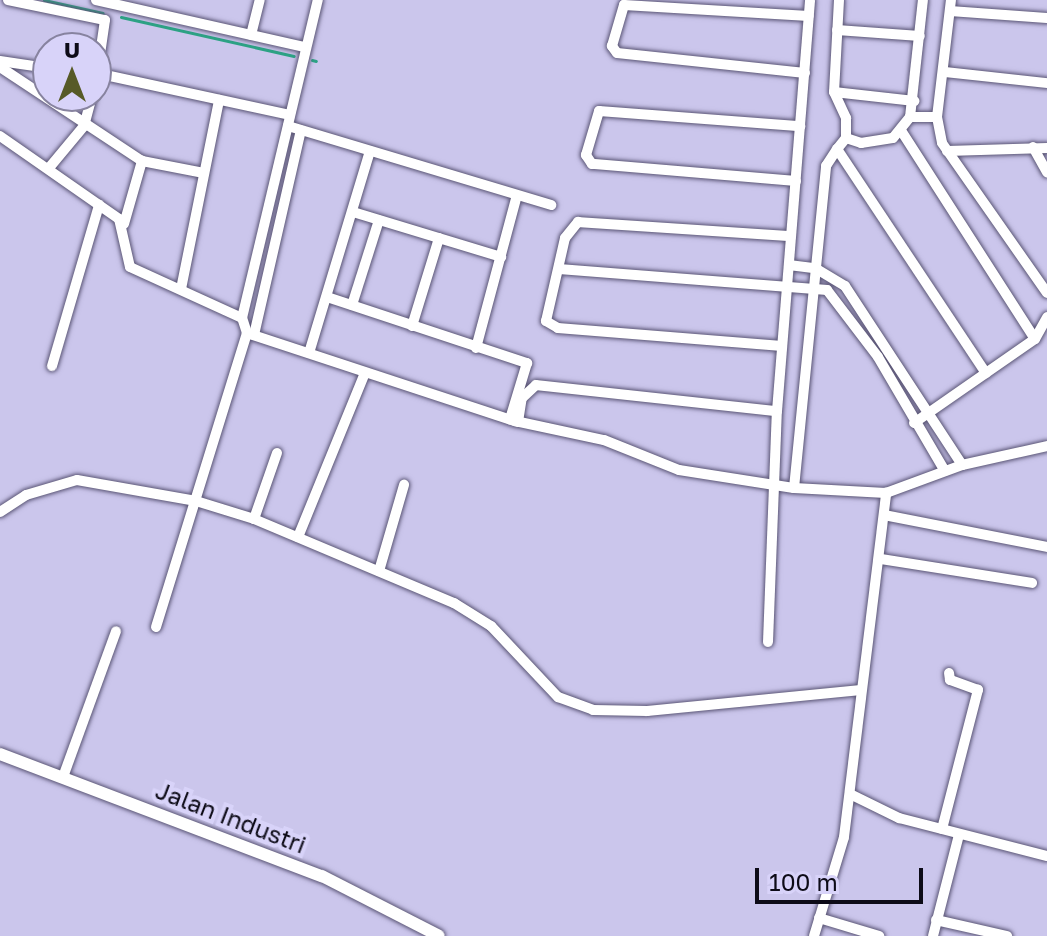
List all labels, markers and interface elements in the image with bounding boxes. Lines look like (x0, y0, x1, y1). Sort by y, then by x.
north arrow (32, 32, 112, 112)
text: U (64, 36, 80, 63)
street label: Jalan Industri (152, 775, 310, 859)
scale bar (759, 852, 927, 902)
text: 100 m (769, 867, 838, 896)

